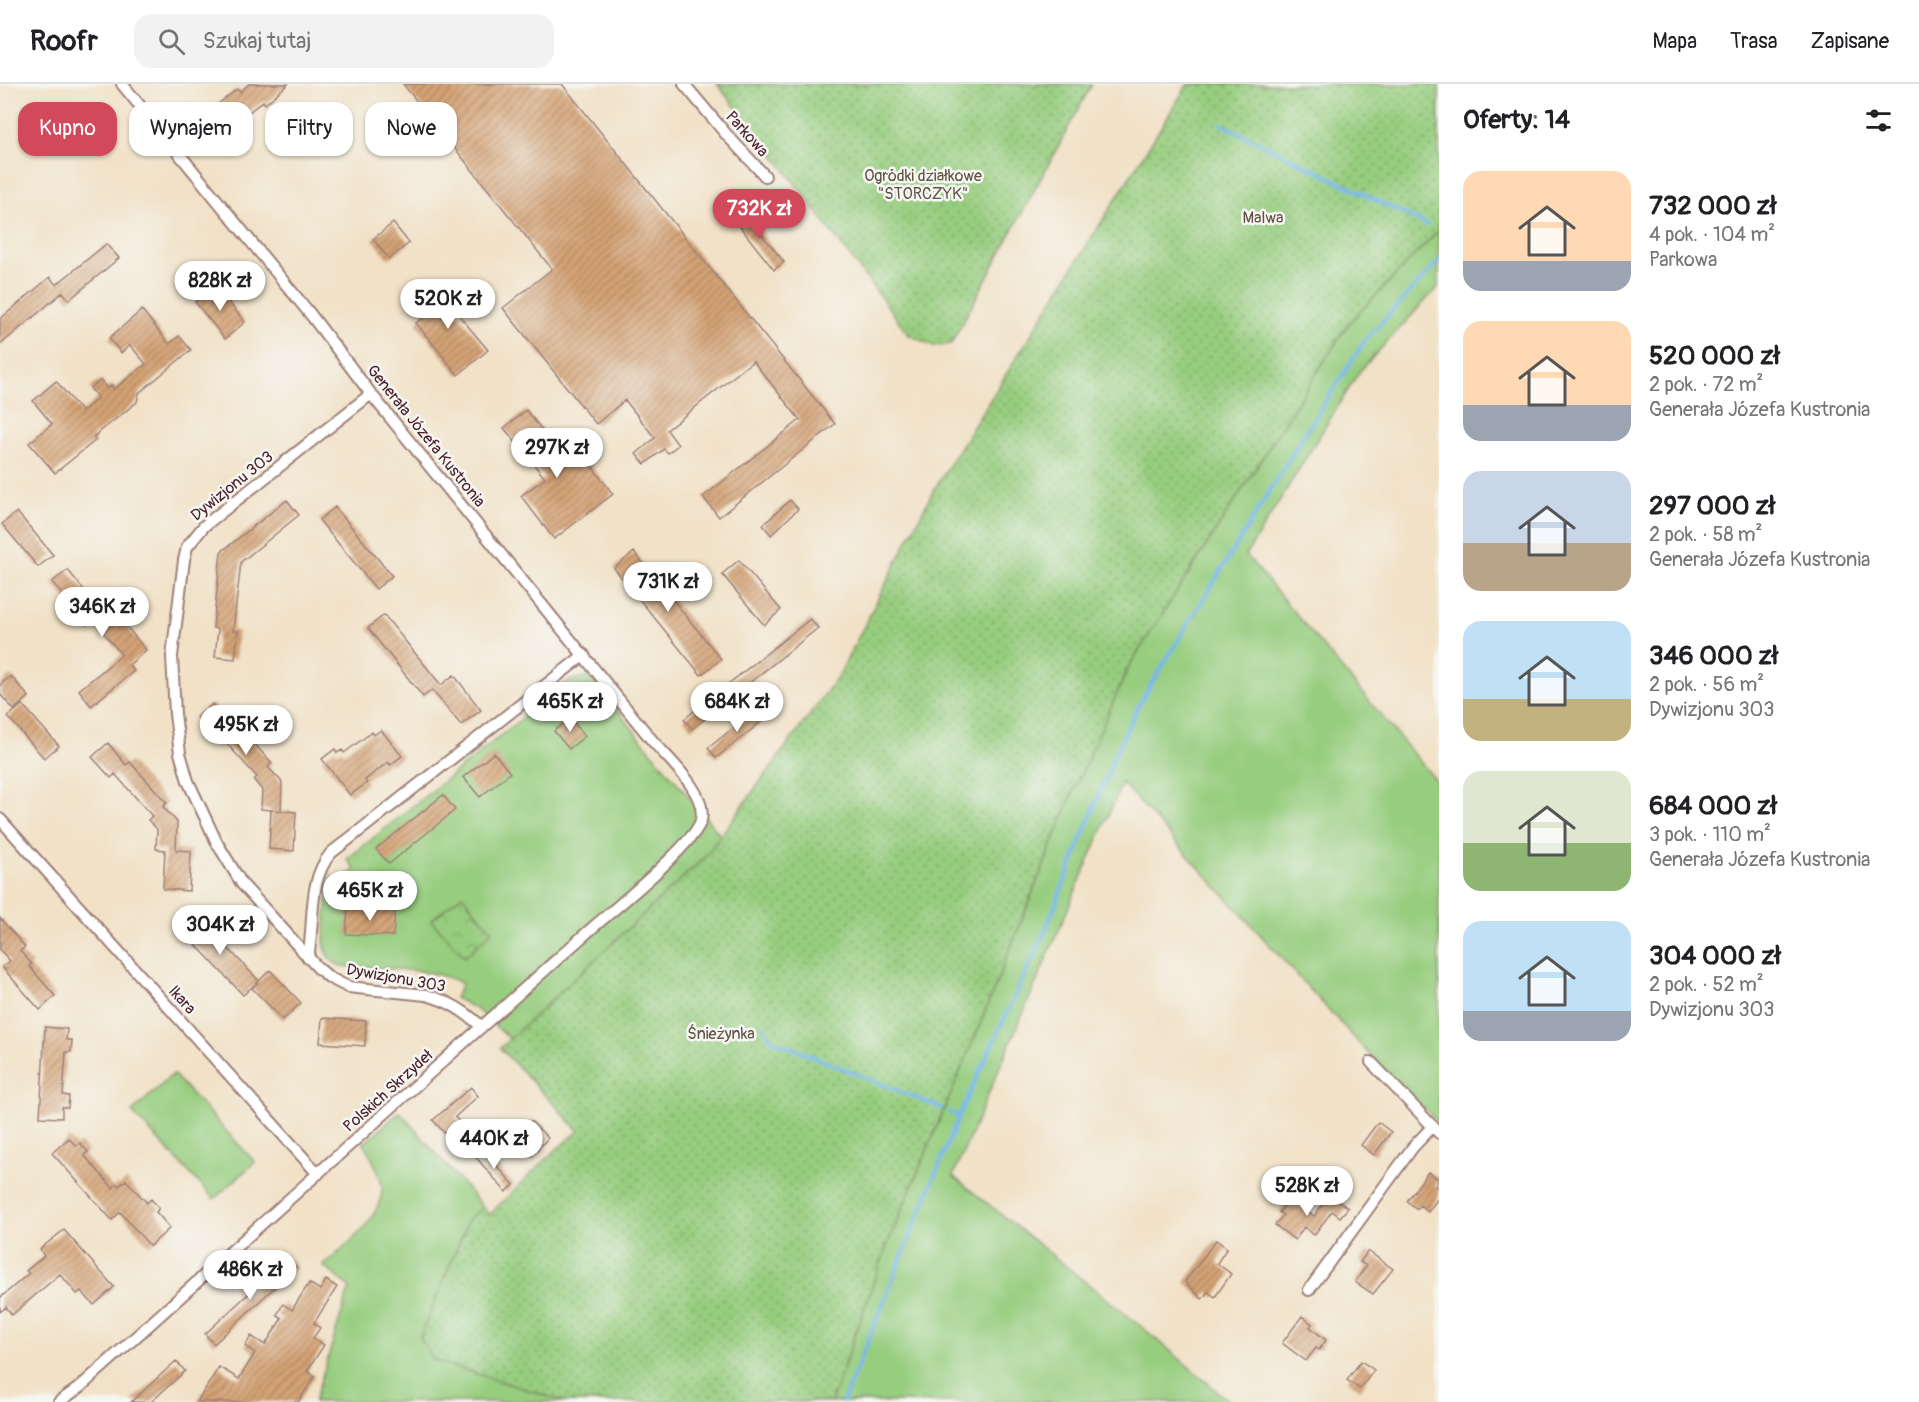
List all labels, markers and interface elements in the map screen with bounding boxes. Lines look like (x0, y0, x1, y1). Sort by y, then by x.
search box (134, 14, 554, 68)
text: Roofr (30, 24, 98, 59)
icon: search (155, 25, 188, 58)
text: Szukaj tutaj (203, 27, 311, 55)
text: Mapa (1652, 28, 1697, 55)
text: Trasa (1730, 28, 1778, 55)
text: Zapisane (1811, 28, 1889, 55)
chip: Kupno (18, 102, 117, 156)
chip: Wynajem (129, 102, 253, 156)
chip: Filtry (265, 102, 353, 156)
chip: Nowe (365, 102, 457, 156)
text: Oferty: 14 (1463, 104, 1570, 136)
icon: filters (1862, 104, 1895, 137)
street label: Parkowa (721, 107, 773, 161)
park label: Ogródki działkowe "STORCZYK" (864, 166, 982, 204)
pin: 732K zł (704, 189, 814, 240)
text: 732 000 zł (1649, 190, 1776, 222)
icon: home (1511, 195, 1583, 267)
text: 732K zł (727, 196, 791, 221)
park label: Malwa (1242, 208, 1284, 228)
text: 4 pok. · 104 m² (1649, 222, 1775, 247)
text: Parkowa (1649, 247, 1717, 272)
pin: 828K zł (165, 261, 275, 312)
text: 828K zł (188, 268, 252, 293)
pin: 520K zł (393, 279, 503, 330)
text: 520K zł (414, 286, 482, 311)
text: 520 000 zł (1649, 340, 1780, 372)
icon: home (1511, 345, 1583, 417)
street label: Generała Józefa Kustronia (363, 361, 489, 511)
text: 2 pok. · 72 m² (1649, 372, 1763, 397)
text: Generała Józefa Kustronia (1649, 397, 1870, 422)
pin: 297K zł (502, 428, 612, 479)
text: 297K zł (525, 435, 589, 460)
street label: Dywizjonu 303 (187, 447, 277, 525)
text: 297 000 zł (1649, 490, 1775, 522)
icon: home (1511, 495, 1583, 567)
text: 2 pok. · 58 m² (1649, 522, 1762, 547)
text: Generała Józefa Kustronia (1649, 547, 1870, 572)
pin: 731K zł (613, 562, 723, 613)
text: 731K zł (637, 569, 699, 594)
pin: 346K zł (47, 587, 157, 638)
text: 346K zł (69, 594, 135, 619)
text: 346 000 zł (1649, 640, 1778, 672)
icon: home (1511, 645, 1583, 717)
text: 2 pok. · 56 m² (1649, 672, 1764, 697)
pin: 465K zł (515, 682, 625, 733)
pin: 684K zł (682, 682, 792, 733)
text: 465K zł (537, 689, 603, 714)
text: 684K zł (704, 689, 770, 714)
text: Dywizjonu 303 (1649, 697, 1774, 722)
pin: 495K zł (191, 705, 301, 756)
text: 495K zł (214, 712, 278, 737)
text: 684 000 zł (1649, 790, 1777, 822)
icon: home (1511, 795, 1583, 867)
text: 3 pok. · 110 m² (1649, 822, 1771, 847)
text: Generała Józefa Kustronia (1649, 847, 1870, 872)
pin: 465K zł (315, 871, 425, 922)
text: 465K zł (337, 878, 403, 903)
pin: 304K zł (165, 905, 275, 956)
text: 304K zł (186, 912, 254, 937)
text: 304 000 zł (1649, 940, 1781, 972)
icon: home (1511, 945, 1583, 1017)
street label: Dywizjonu 303 (345, 959, 447, 997)
text: 2 pok. · 52 m² (1649, 972, 1764, 997)
street label: Ikara (164, 981, 200, 1019)
text: Dywizjonu 303 (1649, 997, 1774, 1022)
park label: Śnieżynka (687, 1024, 755, 1044)
street label: Polskich Skrzydeł (339, 1045, 438, 1136)
pin: 440K zł (439, 1119, 549, 1170)
text: 440K zł (460, 1126, 528, 1151)
pin: 528K zł (1252, 1166, 1362, 1217)
text: 528K zł (1275, 1173, 1339, 1198)
pin: 486K zł (195, 1250, 305, 1301)
text: 486K zł (217, 1257, 283, 1282)

